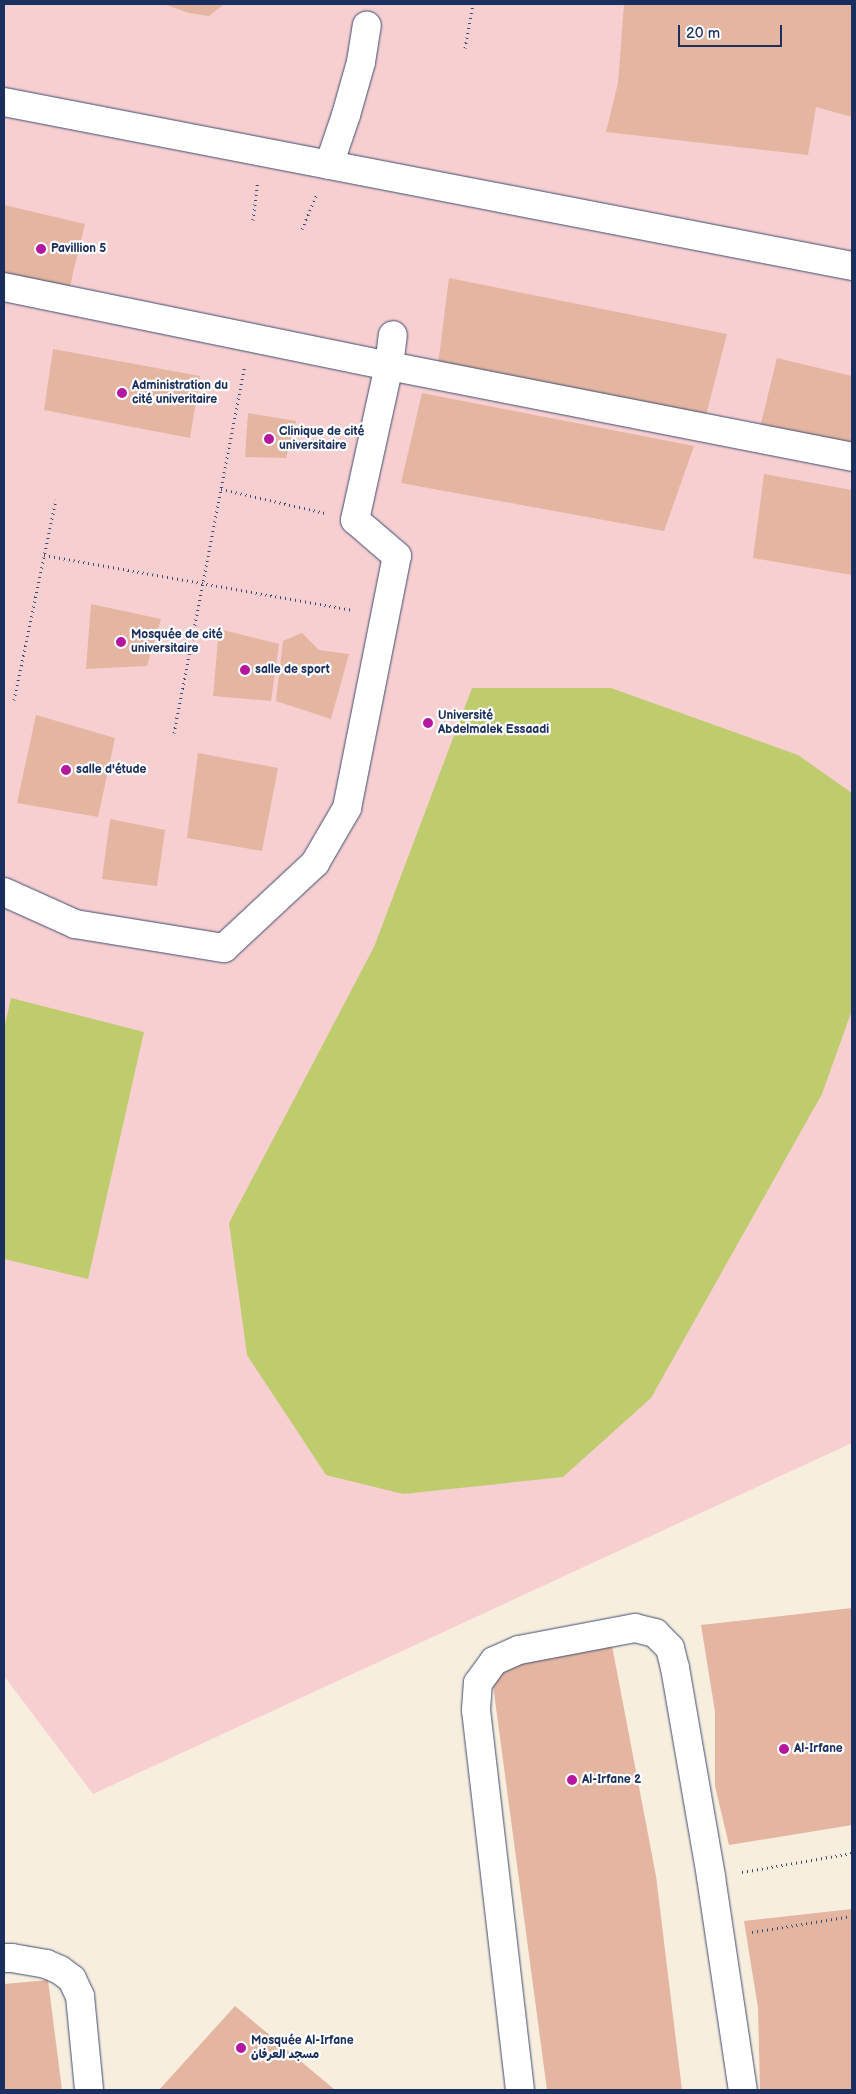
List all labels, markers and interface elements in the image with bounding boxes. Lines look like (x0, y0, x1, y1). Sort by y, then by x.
scale bar (681, 15, 785, 47)
text: 20 m (686, 24, 720, 43)
place label: Pavillion 5 (51, 242, 106, 256)
marker: Pavillion 5 (35, 243, 47, 255)
place label: Administration du cité univeritaire (132, 379, 228, 407)
marker: Administration du cité univeritaire (116, 387, 128, 399)
place label: Clinique de cité universitaire (279, 425, 364, 453)
marker: Clinique de cité universitaire (263, 433, 275, 445)
place label: Mosquée de cité universitaire (131, 628, 223, 656)
marker: Mosquée de cité universitaire (115, 636, 127, 648)
place label: salle de sport (255, 663, 330, 677)
marker: salle de sport (239, 664, 251, 676)
place label: Université Abdelmalek Essaadi (438, 709, 549, 737)
marker: Université Abdelmalek Essaadi (422, 717, 434, 729)
place label: salle d'étude (76, 763, 146, 777)
marker: salle d'étude (60, 764, 72, 776)
place label: Al-Irfane (794, 1742, 843, 1756)
marker: Al-Irfane (778, 1743, 790, 1755)
place label: Al-Irfane 2 (582, 1773, 641, 1787)
marker: Al-Irfane 2 (566, 1774, 578, 1786)
place label: Mosquée Al-Irfane مسجد العرفان (251, 2034, 354, 2062)
marker: Mosquée Al-Irfane مسجد العرفان (235, 2042, 247, 2054)

